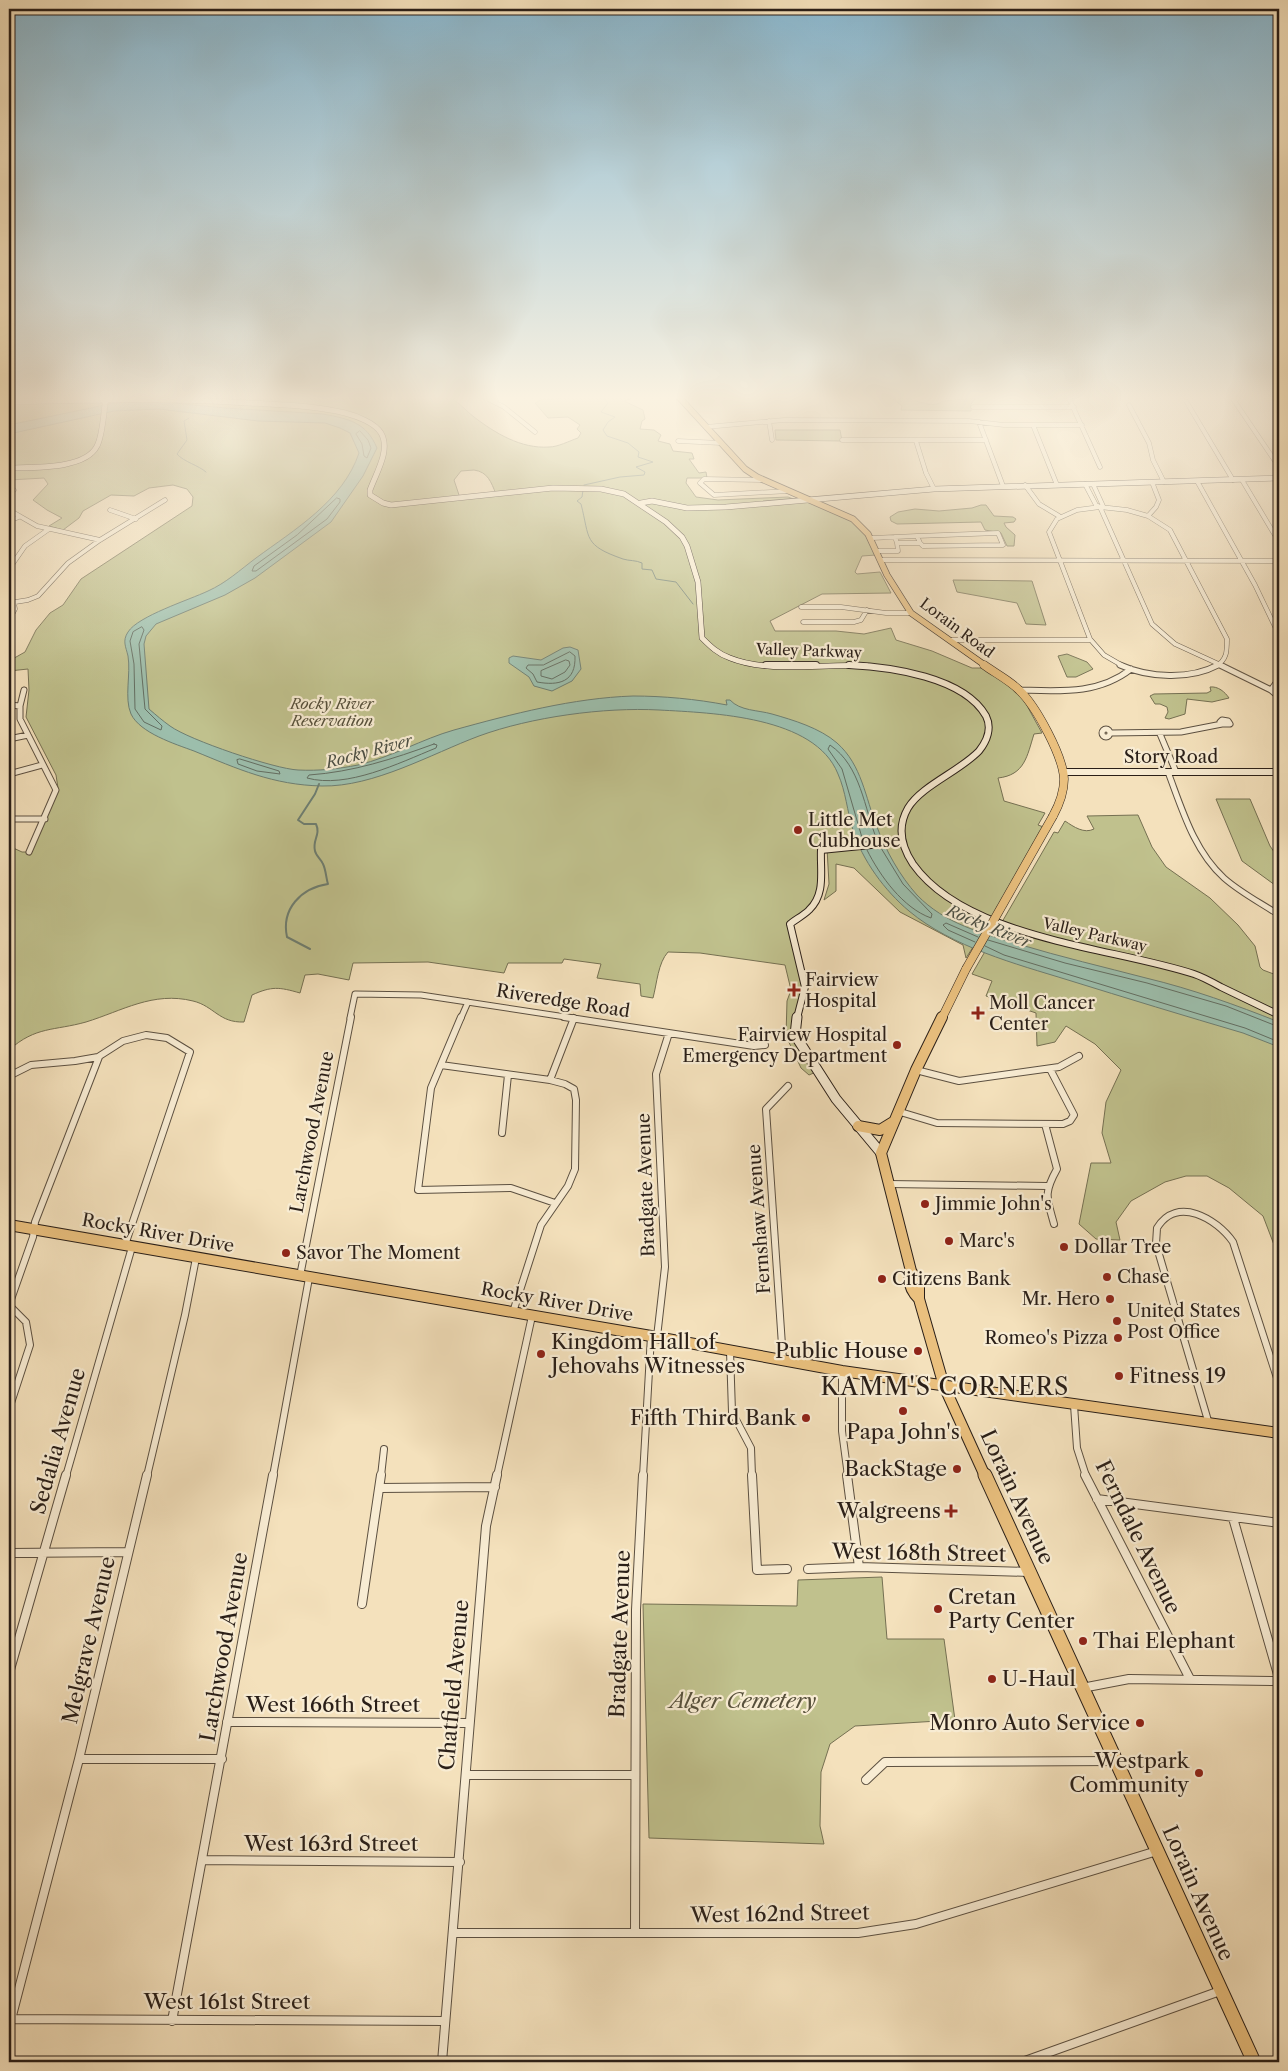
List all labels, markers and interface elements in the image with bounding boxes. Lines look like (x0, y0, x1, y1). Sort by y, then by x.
street label: Lorain Road (916, 593, 998, 662)
street label: Valley Parkway (755, 639, 863, 662)
park label: Rocky River Reservation (289, 694, 375, 730)
water label: Rocky River (321, 729, 416, 773)
street label: Story Road (1124, 746, 1218, 768)
place label: Little Met Clubhouse (808, 809, 901, 852)
marker: Little Met Clubhouse (792, 824, 804, 836)
water label: Rocky River (942, 899, 1035, 953)
street label: Valley Parkway (1040, 913, 1150, 956)
place label: Fairview Hospital (805, 969, 880, 1012)
street label: Riveredge Road (495, 980, 631, 1022)
marker: Fairview Hospital (787, 983, 801, 997)
place label: Moll Cancer Center (989, 992, 1095, 1035)
marker: Moll Cancer Center (971, 1006, 985, 1020)
place label: Fairview Hospital Emergency Department (682, 1024, 888, 1067)
marker: Fairview Hospital Emergency Department (891, 1039, 903, 1051)
street label: Larchwood Avenue (286, 1049, 338, 1215)
street label: Bradgate Avenue (632, 1113, 660, 1257)
street label: Fernshaw Avenue (743, 1143, 775, 1295)
place label: Jimmie John's (932, 1193, 1052, 1215)
marker: Jimmie John's (919, 1198, 931, 1210)
street label: Rocky River Drive (80, 1209, 236, 1257)
place label: Marc's (959, 1230, 1015, 1252)
marker: Marc's (943, 1235, 955, 1247)
place label: Dollar Tree (1074, 1236, 1171, 1258)
marker: Dollar Tree (1058, 1241, 1070, 1253)
place label: Savor The Moment (296, 1242, 461, 1264)
marker: Savor The Moment (280, 1247, 292, 1259)
place label: Chase (1117, 1266, 1170, 1288)
place label: Citizens Bank (892, 1268, 1012, 1290)
marker: Chase (1101, 1271, 1113, 1283)
marker: Citizens Bank (876, 1273, 888, 1285)
street label: Rocky River Drive (479, 1278, 635, 1326)
place label: Mr. Hero (1022, 1288, 1100, 1310)
marker: Mr. Hero (1104, 1293, 1116, 1305)
place label: United States Post Office (1127, 1300, 1240, 1343)
marker: United States Post Office (1111, 1315, 1123, 1327)
place label: Romeo's Pizza (985, 1327, 1108, 1349)
place label: Kingdom Hall of Jehovahs Witnesses (548, 1329, 745, 1378)
marker: Romeo's Pizza (1112, 1332, 1124, 1344)
place label: Public House (775, 1338, 908, 1363)
marker: Public House (912, 1345, 924, 1357)
marker: Kingdom Hall of Jehovahs Witnesses (535, 1348, 547, 1360)
place label: Fitness 19 (1129, 1363, 1226, 1388)
street label: Sedalia Avenue (25, 1365, 90, 1517)
marker: Fitness 19 (1113, 1370, 1125, 1382)
district label: KAMM'S CORNERS (821, 1372, 1069, 1401)
place label: Fifth Third Bank (630, 1405, 797, 1430)
marker: Papa John's (897, 1405, 909, 1417)
marker: Fifth Third Bank (800, 1412, 812, 1424)
place label: Papa John's (846, 1419, 960, 1444)
street label: Lorain Avenue (975, 1426, 1060, 1568)
place label: BackStage (844, 1456, 947, 1481)
street label: Ferndale Avenue (1090, 1456, 1186, 1618)
marker: BackStage (951, 1463, 963, 1475)
place label: Walgreens (836, 1498, 941, 1523)
marker: Walgreens (945, 1505, 957, 1517)
street label: West 168th Street (831, 1538, 1007, 1567)
street label: Larchwood Avenue (195, 1550, 252, 1744)
street label: Bradgate Avenue (604, 1550, 635, 1718)
street label: Melgrave Avenue (57, 1554, 120, 1726)
place label: Cretan Party Center (948, 1584, 1075, 1633)
street label: Chatfield Avenue (434, 1599, 473, 1771)
marker: Cretan Party Center (932, 1603, 944, 1615)
place label: Thai Elephant (1093, 1628, 1236, 1653)
marker: Thai Elephant (1077, 1635, 1089, 1647)
place label: U-Haul (1002, 1666, 1076, 1691)
marker: U-Haul (986, 1673, 998, 1685)
park label: Alger Cemetery (667, 1688, 817, 1713)
street label: West 166th Street (245, 1692, 421, 1717)
place label: Monro Auto Service (929, 1710, 1130, 1735)
marker: Monro Auto Service (1134, 1717, 1146, 1729)
place label: Westpark Community (1069, 1748, 1190, 1797)
marker: Westpark Community (1193, 1767, 1205, 1779)
street label: Lorain Avenue (1157, 1821, 1239, 1964)
street label: West 163rd Street (243, 1831, 419, 1856)
street label: West 162nd Street (689, 1899, 870, 1928)
street label: West 161st Street (143, 1989, 311, 2014)

